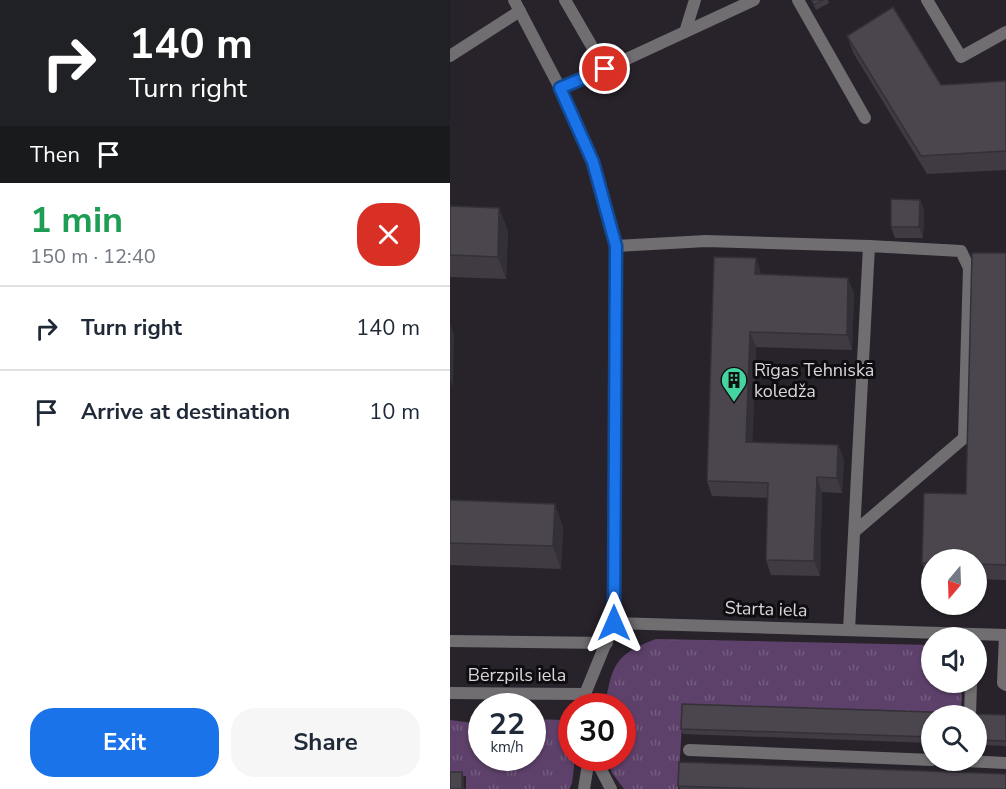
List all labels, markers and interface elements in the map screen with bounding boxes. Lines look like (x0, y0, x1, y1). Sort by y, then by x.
text: 140 m (129, 16, 253, 73)
icon: right (30, 24, 108, 102)
pin (579, 43, 630, 94)
icon: arrive (588, 52, 621, 85)
text: Turn right (129, 70, 247, 107)
icon: arrive (92, 138, 125, 171)
text: Then (30, 140, 80, 170)
text: 1 min (30, 196, 123, 245)
button: close (357, 203, 420, 266)
text: 150 m · 12:40 (30, 243, 156, 270)
icon: right (30, 312, 63, 345)
text: Turn right (81, 313, 182, 343)
text: 140 m (356, 313, 420, 343)
place label: Rīgas Tehniskā koledža (754, 358, 874, 403)
building icon: Rīgas Tehniskā koledža (719, 365, 749, 403)
icon: arrive (30, 396, 63, 429)
text: Arrive at destination (81, 397, 290, 427)
text: 10 m (369, 397, 420, 427)
north arrow (921, 549, 987, 615)
map controls (921, 549, 987, 771)
position arrow (582, 591, 646, 655)
street label: Starta iela (724, 596, 808, 622)
button: sound (921, 627, 987, 693)
street label: Bērzpils iela (468, 663, 566, 687)
speed limit sign: 30 (558, 693, 636, 771)
text: 22 (489, 704, 525, 745)
button: search (921, 705, 987, 771)
button: Exit (30, 708, 219, 777)
button: Share (231, 708, 420, 777)
text: km/h (490, 737, 524, 757)

